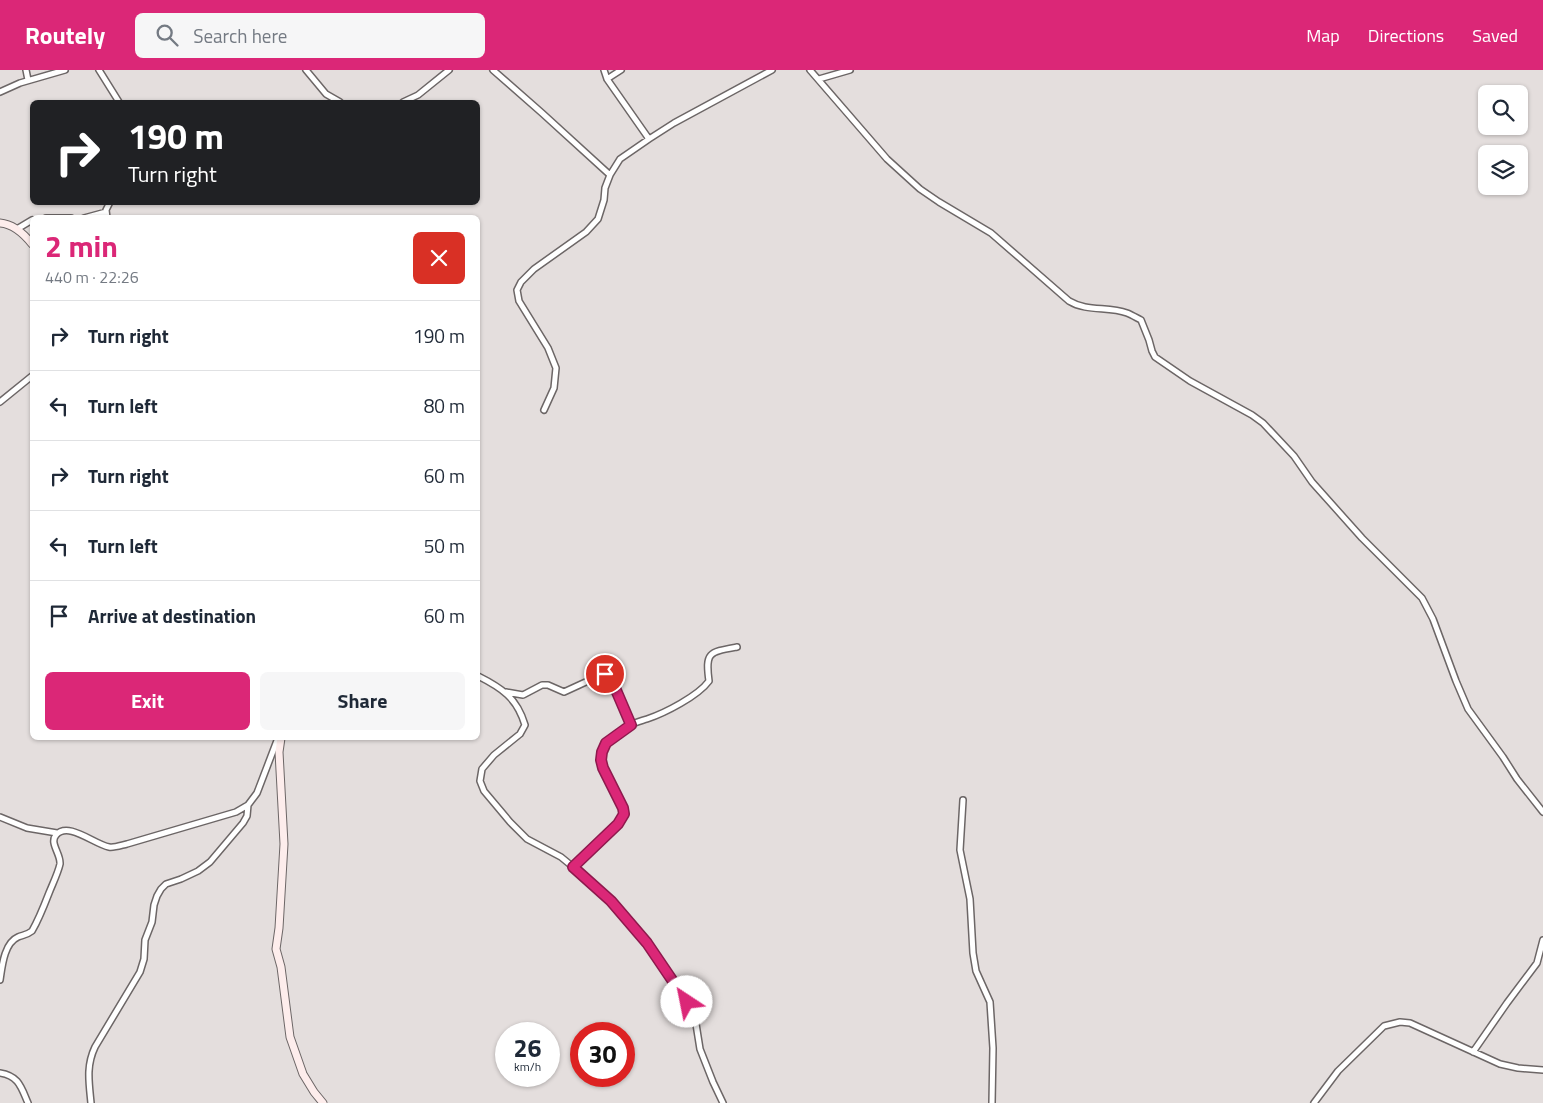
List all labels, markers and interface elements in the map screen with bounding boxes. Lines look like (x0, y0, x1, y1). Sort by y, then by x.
search box (135, 13, 485, 58)
text: Routely (25, 17, 105, 53)
icon: search (153, 21, 181, 49)
text: Search here (193, 21, 287, 50)
text: Map (1306, 22, 1340, 49)
text: Directions (1368, 22, 1444, 49)
text: Saved (1472, 22, 1518, 49)
map controls (1478, 85, 1528, 195)
button: search (1478, 85, 1528, 135)
text: 190 m (128, 109, 224, 163)
icon: right (45, 120, 110, 185)
button: layers (1478, 145, 1528, 195)
text: Turn right (128, 157, 217, 191)
text: 2 min (45, 223, 118, 269)
button: close (413, 232, 465, 284)
text: 440 m · 22:26 (45, 265, 139, 289)
text: Turn right (88, 321, 169, 350)
text: 190 m (413, 321, 465, 350)
icon: right (45, 322, 73, 350)
text: Turn left (88, 391, 158, 420)
text: 80 m (424, 391, 465, 420)
icon: left (45, 392, 73, 420)
text: Turn right (88, 461, 169, 490)
text: 60 m (424, 461, 465, 490)
icon: right (45, 462, 73, 490)
text: Turn left (88, 531, 158, 560)
text: 50 m (424, 531, 465, 560)
icon: left (45, 532, 73, 560)
text: Arrive at destination (88, 601, 256, 630)
text: 60 m (424, 601, 465, 630)
icon: arrive (45, 602, 73, 630)
pin (584, 653, 626, 695)
icon: arrive (591, 660, 619, 688)
button: Exit (45, 672, 250, 730)
button: Share (260, 672, 465, 730)
position arrow (660, 975, 712, 1027)
speed limit sign: 30 (570, 1022, 635, 1087)
text: 26 (513, 1029, 542, 1067)
text: km/h (514, 1057, 541, 1076)

